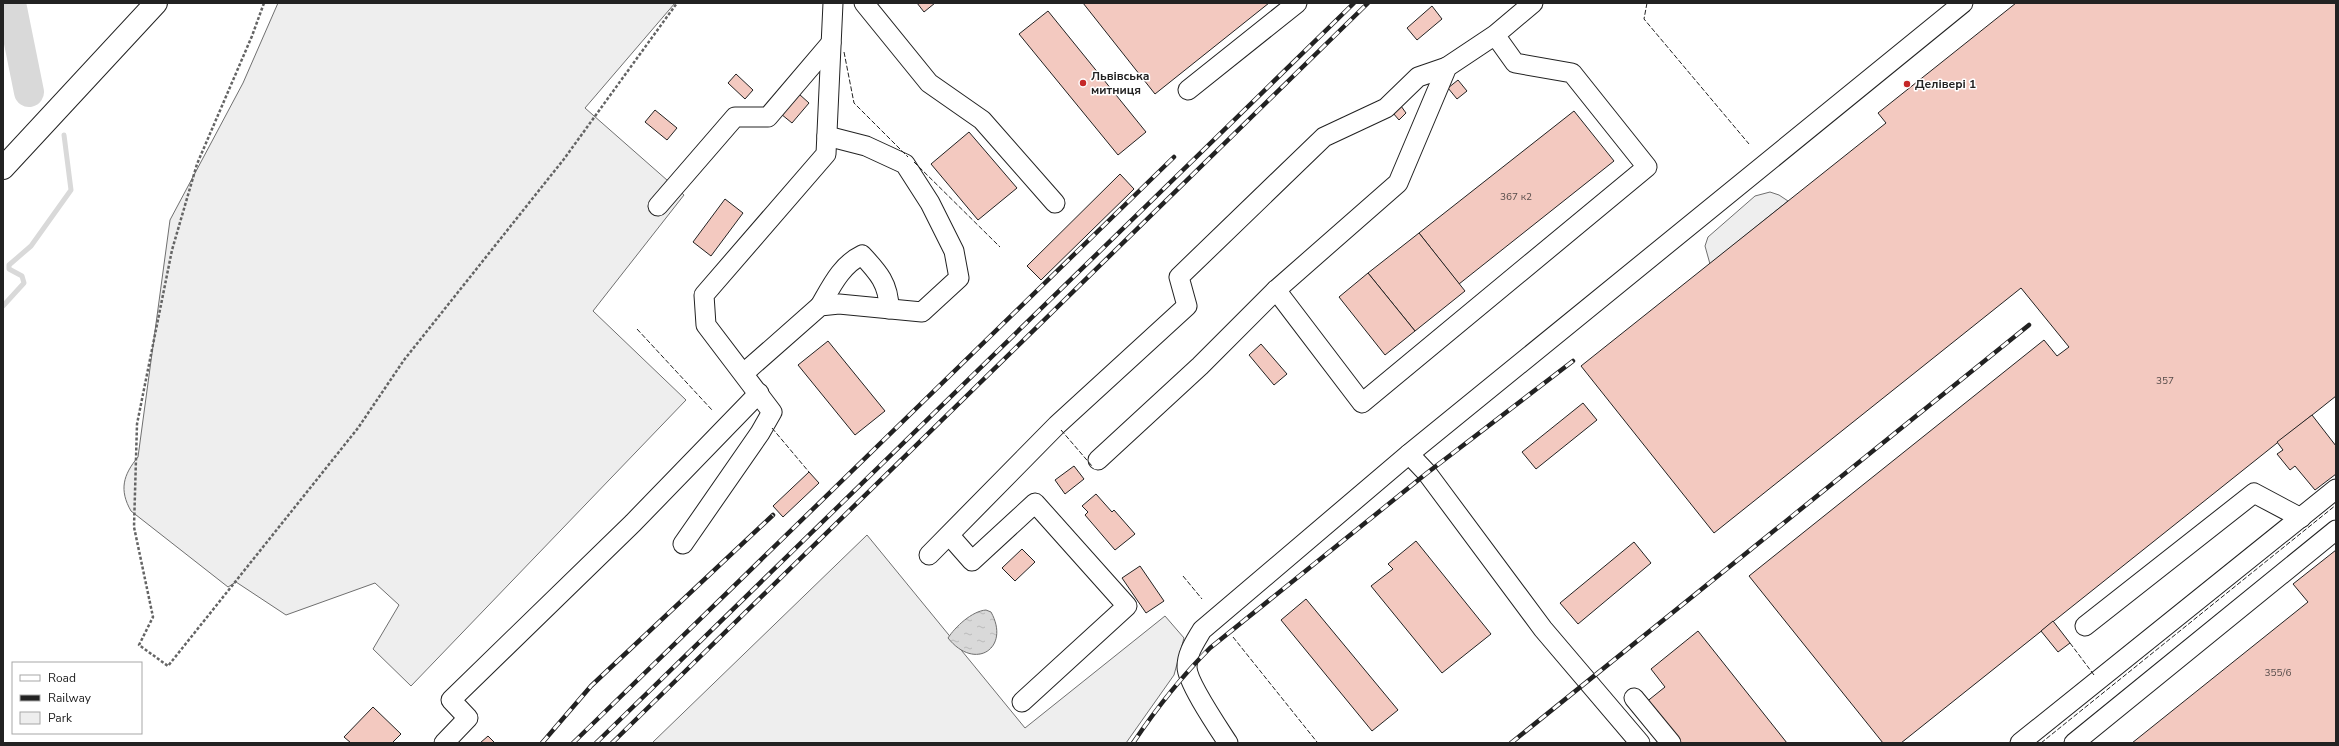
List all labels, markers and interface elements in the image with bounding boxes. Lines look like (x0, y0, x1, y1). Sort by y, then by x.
place label: Львівська митниця (1091, 68, 1149, 98)
place label: Делівері 1 (1915, 76, 1976, 92)
marker: Львівська митниця (1078, 78, 1088, 88)
marker: Делівері 1 (1902, 79, 1912, 89)
house number: 367 к2 (1500, 190, 1532, 204)
house number: 357 (2156, 374, 2174, 388)
legend (12, 662, 142, 734)
house number: 355/6 (2265, 666, 2291, 680)
text: Road (48, 670, 76, 686)
text: Railway (48, 690, 92, 706)
text: Park (48, 710, 73, 726)

